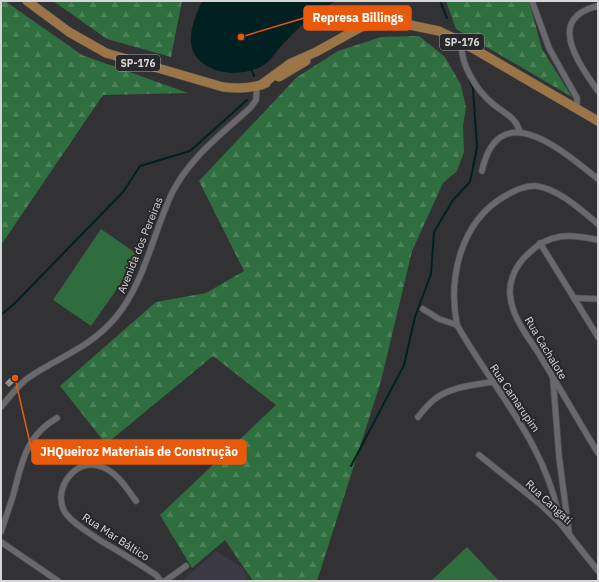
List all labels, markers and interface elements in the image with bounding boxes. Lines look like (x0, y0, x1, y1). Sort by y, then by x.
callout: Represa Billings (304, 6, 411, 30)
text: Represa Billings (312, 10, 404, 25)
road number: SP-176 (440, 34, 484, 50)
road number: SP-176 (116, 55, 160, 71)
street label: Avenida dos Pereiras (114, 195, 166, 295)
street label: Rua Cachalote (522, 314, 570, 382)
street label: Rua Camarupim (487, 361, 543, 435)
callout: JHQueiroz Materiais de Construção (32, 440, 246, 464)
text: JHQueiroz Materiais de Construção (40, 444, 238, 459)
street label: Rua Cangati (523, 477, 575, 527)
street label: Rua Mar Báltico (80, 510, 152, 564)

